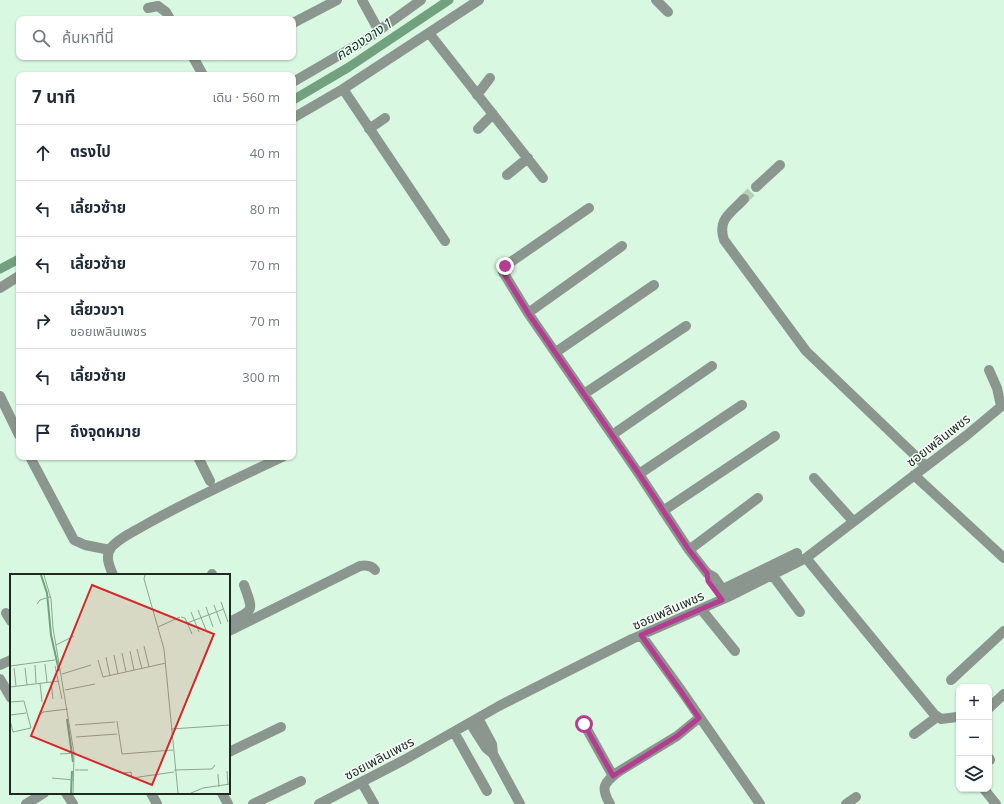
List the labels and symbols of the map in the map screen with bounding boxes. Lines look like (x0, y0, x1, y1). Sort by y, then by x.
water label: คลองฉาง 1 (331, 13, 396, 64)
route end (496, 257, 514, 275)
street label: ซอยเพลินเพชร (902, 409, 974, 471)
inset map (10, 574, 230, 794)
street label: ซอยเพลินเพชร (629, 586, 707, 634)
route start (575, 715, 593, 733)
street label: ซอยเพลินเพชร (341, 732, 417, 784)

